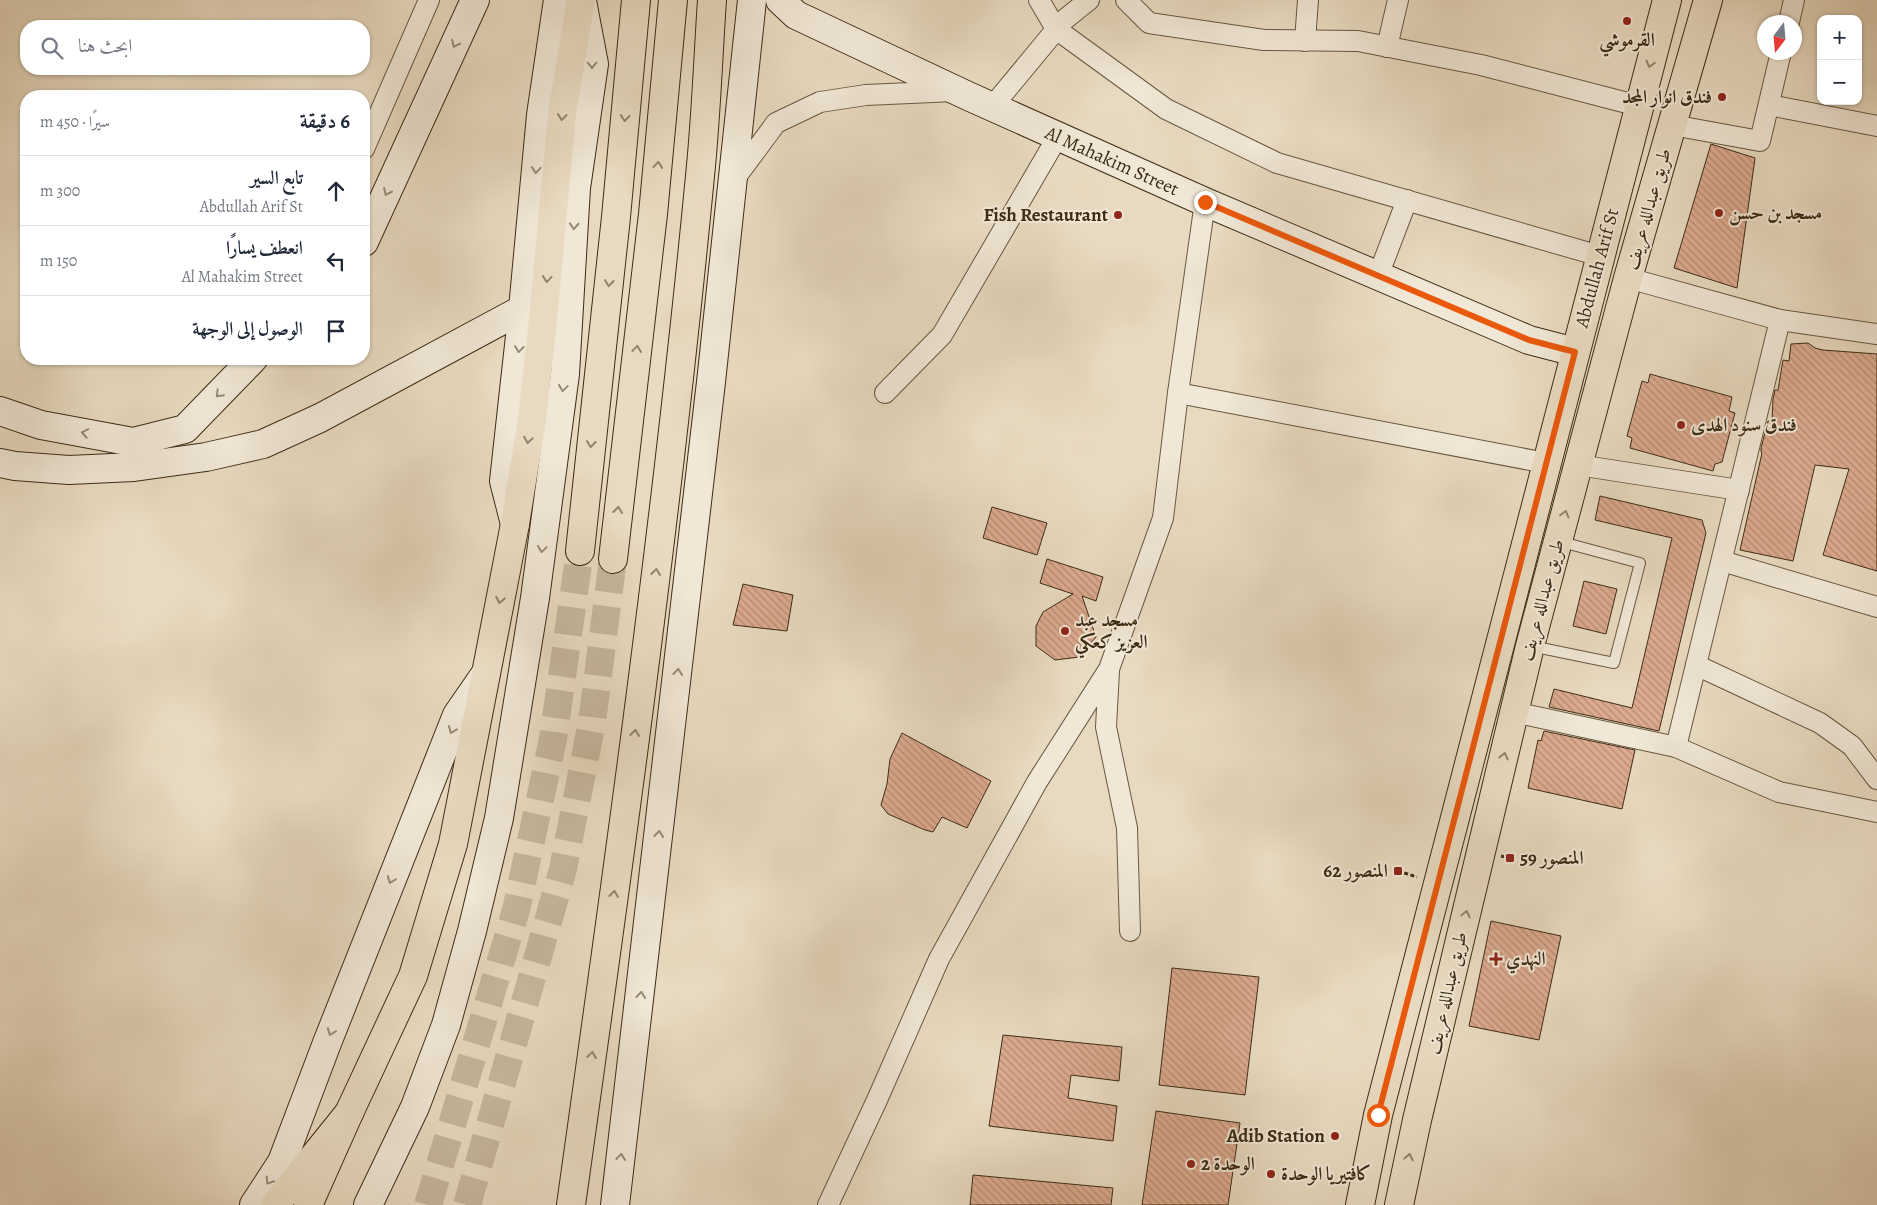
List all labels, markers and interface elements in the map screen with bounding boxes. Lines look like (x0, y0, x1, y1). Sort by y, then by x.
marker: القرموشي (1621, 15, 1633, 27)
north arrow (1757, 15, 1802, 60)
map controls (1817, 15, 1862, 105)
button: + (1817, 15, 1862, 60)
search box (20, 20, 370, 75)
place label: القرموشي (1599, 27, 1655, 57)
text: ابحث هنا (78, 33, 132, 59)
icon: search (38, 34, 66, 62)
one-way arrow (450, 39, 461, 48)
one-way arrow (1645, 60, 1656, 69)
button: − (1817, 60, 1862, 105)
one-way arrow (587, 62, 597, 69)
place label: فندق انوار المجد (1622, 84, 1712, 110)
marker: فندق انوار المجد (1716, 91, 1728, 103)
text: 6 دقيقة (300, 107, 350, 135)
text: سيرًا · 450 m (40, 111, 110, 133)
one-way arrow (557, 114, 568, 122)
one-way arrow (620, 115, 631, 123)
street label: Al Mahakim Street (1040, 119, 1183, 202)
street label: طريق عبدالله عريف (1618, 145, 1678, 273)
one-way arrow (652, 161, 663, 169)
text: تابع السير (250, 165, 303, 191)
one-way arrow (531, 166, 542, 174)
icon: ahead (322, 177, 350, 205)
text: 300 m (40, 180, 80, 202)
one-way arrow (382, 187, 393, 196)
route end (1194, 191, 1217, 214)
text: Abdullah Arif St (200, 196, 303, 218)
place label: مسجد بن حسن (1729, 200, 1822, 226)
place label: Fish Restaurant (984, 202, 1109, 228)
street label: Abdullah Arif St (1568, 205, 1625, 332)
marker: مسجد بن حسن (1713, 207, 1725, 219)
marker: Fish Restaurant (1112, 209, 1124, 221)
one-way arrow (568, 222, 579, 230)
text: انعطف يسارًا (226, 235, 303, 261)
icon: left (322, 247, 350, 275)
text: 150 m (40, 250, 77, 272)
text: Al Mahakim Street (182, 266, 303, 288)
one-way arrow (541, 275, 552, 283)
one-way arrow (604, 279, 615, 287)
text: الوصول إلى الوجهة (192, 316, 303, 342)
icon: arrive (322, 317, 350, 345)
one-way arrow (514, 345, 525, 353)
one-way arrow (631, 345, 642, 353)
one-way arrow (558, 385, 569, 393)
one-way arrow (216, 388, 225, 397)
place label: فندق سنود الهدى (1691, 412, 1797, 438)
marker: فندق سنود الهدى (1675, 419, 1687, 431)
one-way arrow (80, 429, 89, 439)
one-way arrow (524, 436, 534, 445)
one-way arrow (586, 441, 597, 449)
one-way arrow (612, 506, 623, 514)
one-way arrow (1559, 509, 1570, 518)
street label: طريق عبدالله عريف (1513, 536, 1571, 664)
one-way arrow (537, 546, 548, 554)
one-way arrow (650, 568, 661, 576)
one-way arrow (495, 596, 505, 605)
place label: مسجد عبد العزيز كعكي (1075, 607, 1148, 659)
marker: مسجد عبد العزيز كعكي (1059, 625, 1071, 637)
one-way arrow (672, 668, 683, 676)
one-way arrow (447, 725, 458, 734)
one-way arrow (629, 729, 640, 737)
one-way arrow (1498, 751, 1509, 760)
one-way arrow (653, 830, 664, 838)
place label: المنصور 59 (1520, 845, 1584, 871)
marker: المنصور 59 (1504, 852, 1516, 864)
place label: المنصور 62 (1323, 858, 1388, 884)
marker: المنصور 62 (1392, 865, 1404, 877)
one-way arrow (387, 876, 397, 884)
one-way arrow (608, 890, 619, 898)
one-way arrow (1460, 909, 1471, 918)
street label: طريق عبدالله عريف (1420, 929, 1474, 1057)
place label: النهدي (1506, 946, 1546, 974)
marker: النهدي (1490, 953, 1502, 965)
one-way arrow (635, 991, 646, 999)
one-way arrow (327, 1027, 337, 1035)
one-way arrow (586, 1051, 597, 1059)
route start (1367, 1104, 1390, 1127)
place label: Adib Station (1226, 1123, 1325, 1149)
marker: Adib Station (1329, 1130, 1341, 1142)
place label: الوحدة 2 (1201, 1151, 1255, 1177)
one-way arrow (615, 1152, 626, 1160)
one-way arrow (1403, 1153, 1414, 1162)
marker: الوحدة 2 (1185, 1158, 1197, 1170)
place label: كافتيريا الوحدة (1281, 1161, 1371, 1187)
marker: كافتيريا الوحدة (1265, 1168, 1277, 1180)
one-way arrow (266, 1176, 276, 1185)

